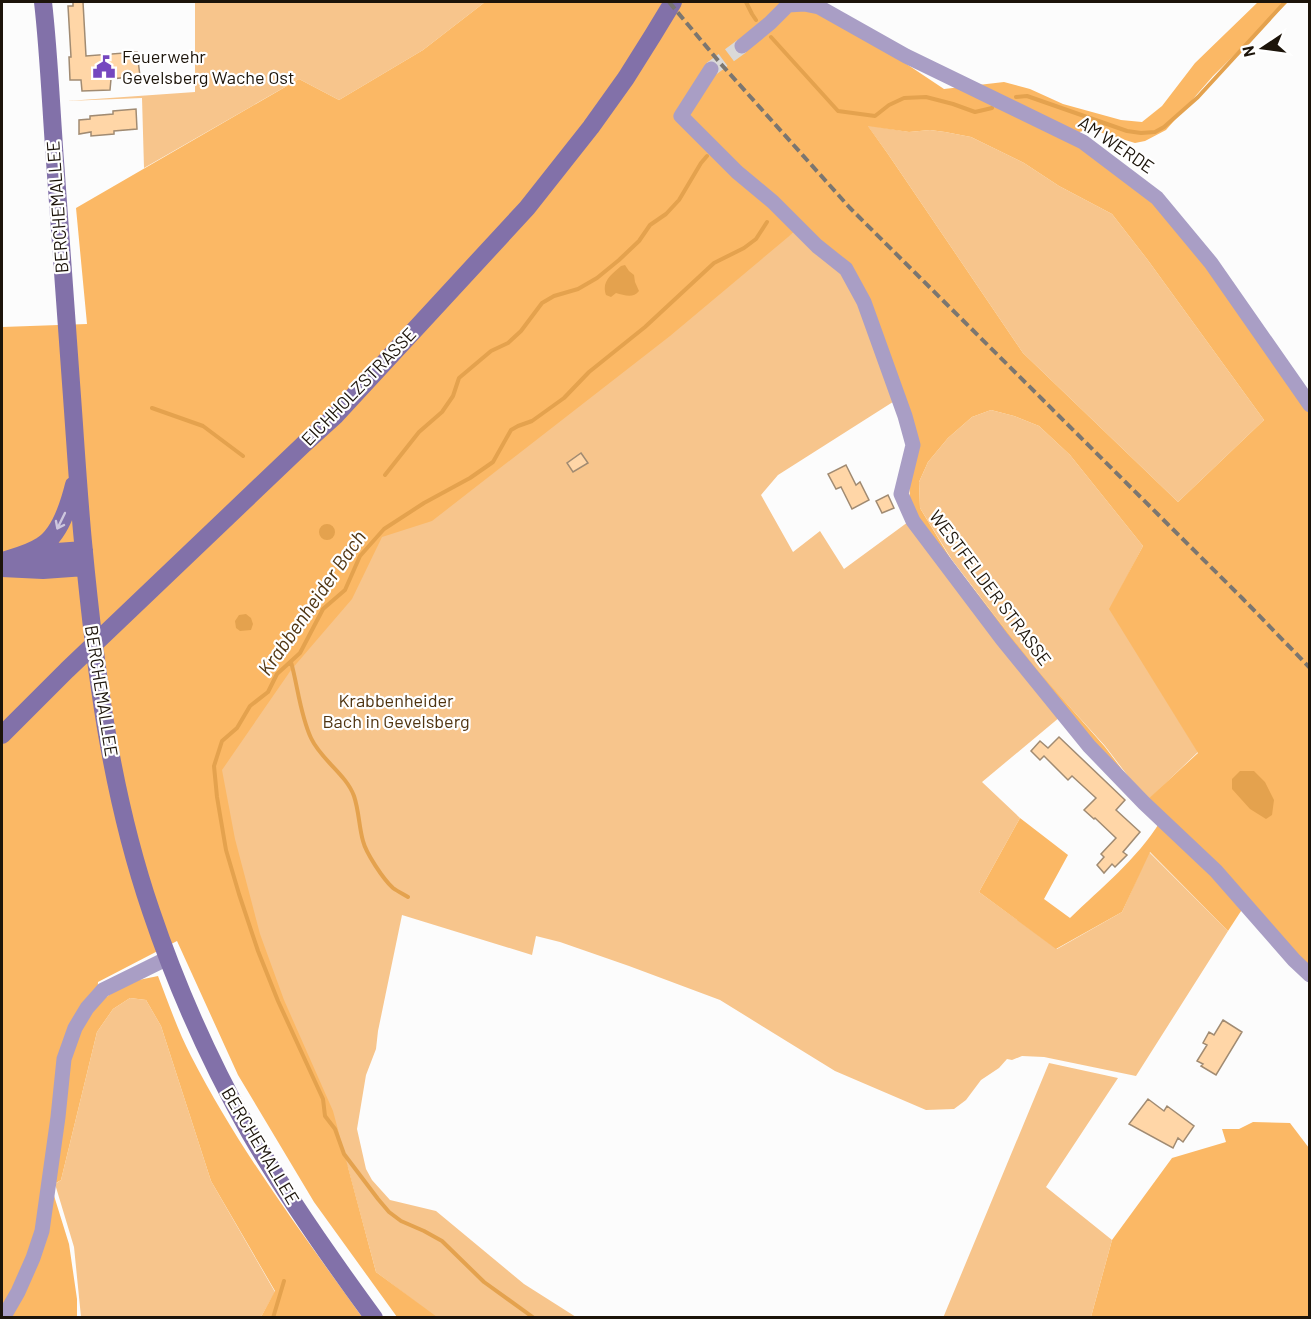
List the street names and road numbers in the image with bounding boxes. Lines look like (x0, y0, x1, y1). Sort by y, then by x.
street label: AM WERDE (1074, 111, 1159, 178)
street label: BERCHEMALLEE (41, 140, 73, 274)
street label: EICHHOLZSTRASSE (296, 323, 420, 450)
street label: WESTFELDER STRASSE (925, 505, 1056, 670)
street label: BERCHEMALLEE (81, 624, 123, 758)
street label: BERCHEMALLEE (217, 1083, 304, 1208)

